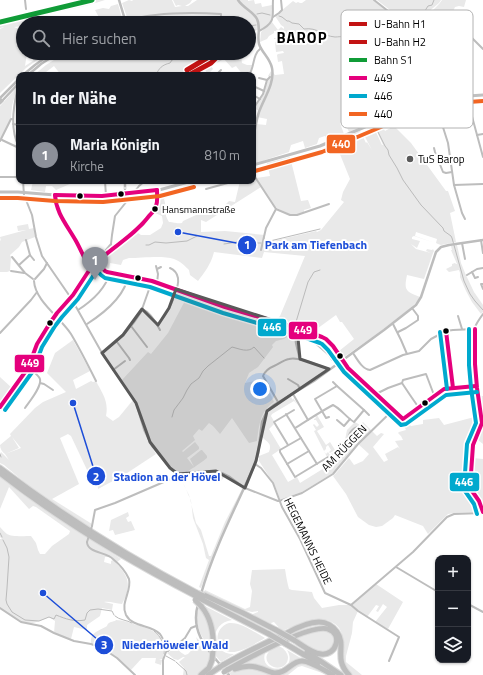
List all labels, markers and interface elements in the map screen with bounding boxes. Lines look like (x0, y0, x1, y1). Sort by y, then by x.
legend (341, 10, 473, 128)
search box (16, 16, 256, 60)
text: U-Bahn H1 (374, 16, 426, 32)
district label: BAROP (277, 26, 327, 49)
icon: search (30, 27, 52, 49)
text: Hier suchen (62, 27, 137, 50)
text: U-Bahn H2 (374, 34, 426, 50)
text: Bahn S1 (374, 52, 413, 68)
text: 449 (374, 70, 392, 86)
text: In der Nähe (32, 85, 117, 111)
text: 446 (374, 88, 392, 104)
text: 440 (374, 106, 392, 122)
text: Maria Königin (70, 133, 160, 156)
line badge: 440 (326, 134, 356, 154)
text: 440 (332, 136, 350, 152)
text: 1 (41, 145, 49, 165)
text: 810 m (204, 145, 240, 165)
place label: TuS Barop (418, 151, 465, 167)
marker: TuS Barop (405, 154, 415, 164)
text: Kirche (70, 156, 104, 176)
unlabelled marker (116, 189, 126, 199)
unlabelled marker (75, 191, 85, 201)
place label: Hansmannstraße (162, 202, 235, 217)
marker: Hansmannstraße (150, 204, 160, 214)
callout: Park am Tiefenbach (237, 233, 376, 257)
text: 1 (244, 235, 250, 254)
text: Park am Tiefenbach (265, 235, 367, 254)
pin: 1 (82, 247, 108, 280)
unlabelled marker (133, 273, 143, 283)
unlabelled marker (45, 318, 55, 328)
line badge: 446 (257, 318, 287, 337)
text: 446 (263, 319, 281, 335)
line badge: 449 (288, 321, 318, 340)
text: 449 (294, 322, 312, 338)
unlabelled marker (441, 326, 451, 336)
unlabelled marker (335, 351, 345, 361)
line badge: 449 (14, 354, 45, 373)
text: 449 (21, 355, 39, 371)
your location (250, 379, 270, 399)
unlabelled marker (420, 398, 430, 408)
street label: AM RÜGGEN (318, 421, 370, 475)
callout: Stadion an der Hövel (86, 464, 229, 488)
text: 2 (93, 467, 99, 486)
text: Stadion an der Hövel (113, 467, 221, 486)
line badge: 446 (449, 472, 480, 492)
text: 446 (455, 474, 473, 490)
street label: HEGEMANNS HEIDE (280, 495, 336, 587)
map controls (435, 555, 471, 663)
button: + (435, 555, 471, 591)
button: − (435, 591, 471, 627)
button: layers (435, 627, 471, 663)
callout: Niederhöweler Wald (94, 633, 236, 657)
text: 3 (101, 635, 107, 654)
text: Niederhöweler Wald (122, 635, 228, 654)

